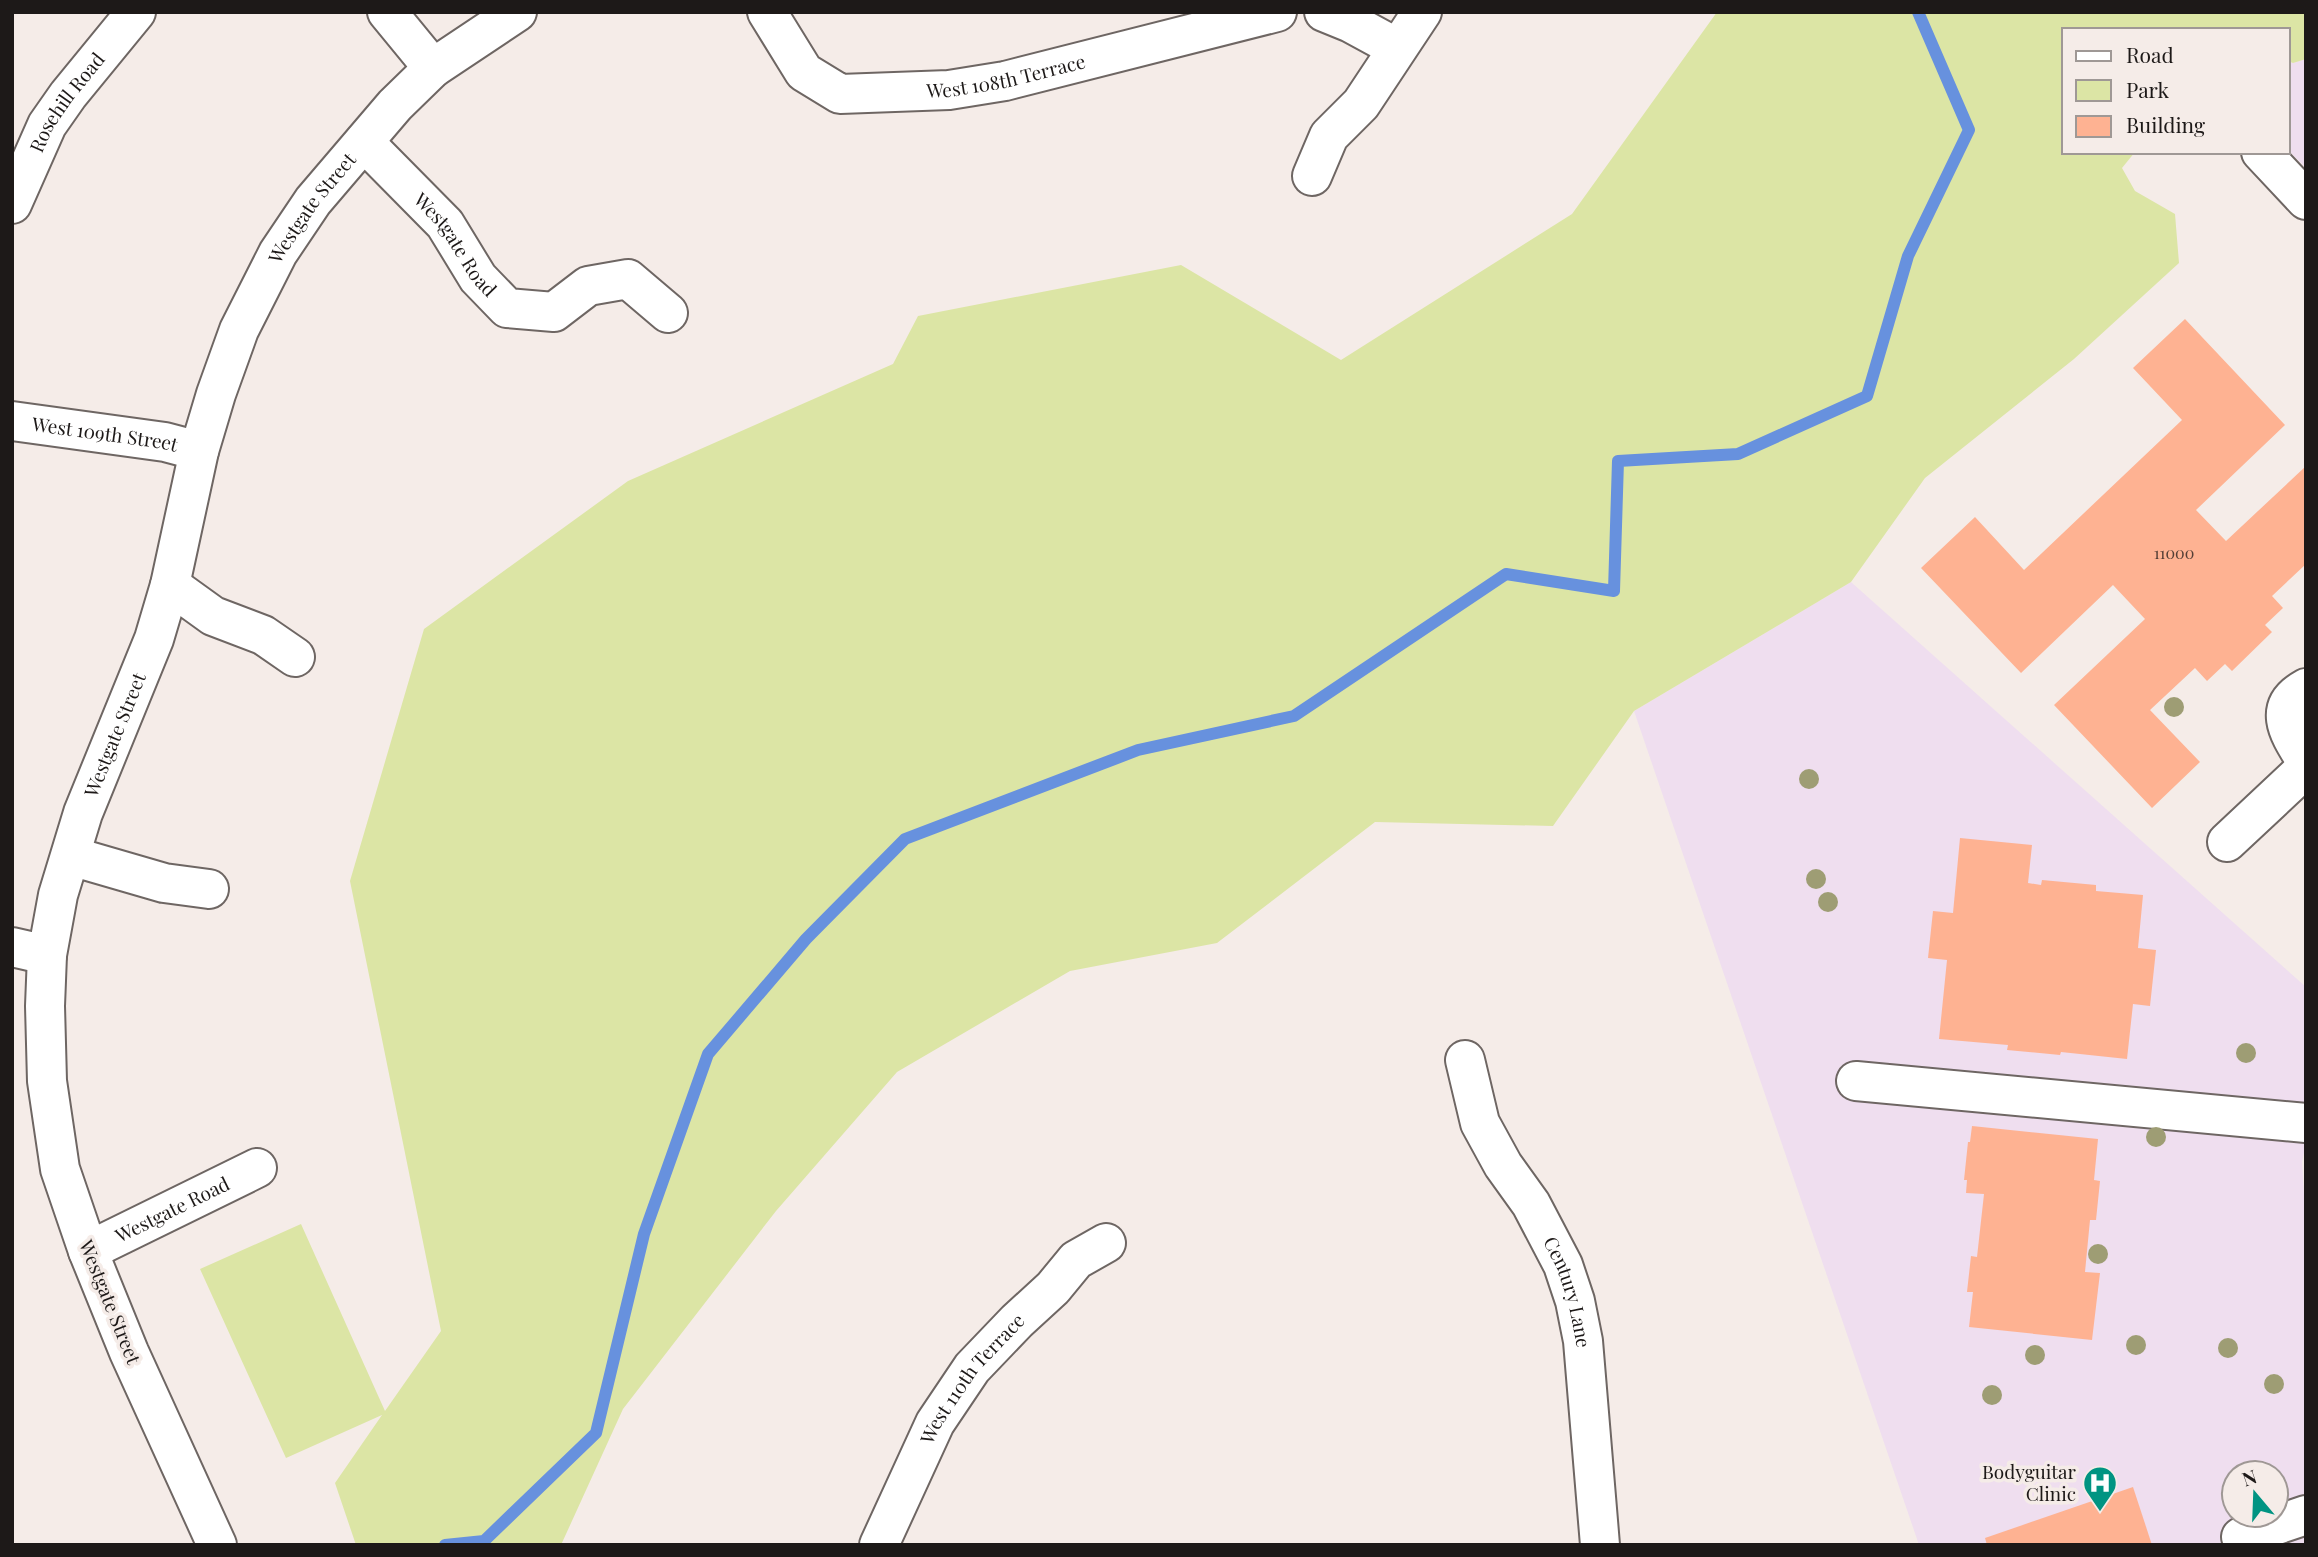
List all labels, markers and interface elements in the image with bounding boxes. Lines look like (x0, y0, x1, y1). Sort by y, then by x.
legend (2062, 28, 2290, 154)
text: Road (2126, 40, 2174, 68)
street label: Rosehill Road (23, 47, 110, 156)
street label: West 108th Terrace (925, 47, 1088, 103)
text: Park (2126, 75, 2170, 103)
text: Building (2126, 110, 2205, 138)
street label: Westgate Street (261, 146, 361, 268)
street label: Westgate Road (408, 186, 503, 302)
street label: West 109th Street (30, 410, 181, 457)
house number: 11000 (2154, 542, 2194, 563)
street label: Westgate Street (77, 668, 151, 801)
street label: Westgate Road (110, 1170, 233, 1248)
street label: Century Lane (1538, 1232, 1597, 1349)
street label: Westgate Street (74, 1235, 148, 1368)
street label: West 110th Terrace (913, 1307, 1029, 1449)
place label: Bodyguitar Clinic (1982, 1458, 2077, 1506)
north arrow (2220, 1459, 2290, 1529)
text: N (2238, 1462, 2260, 1492)
hospital icon: Bodyguitar Clinic (2081, 1464, 2119, 1513)

